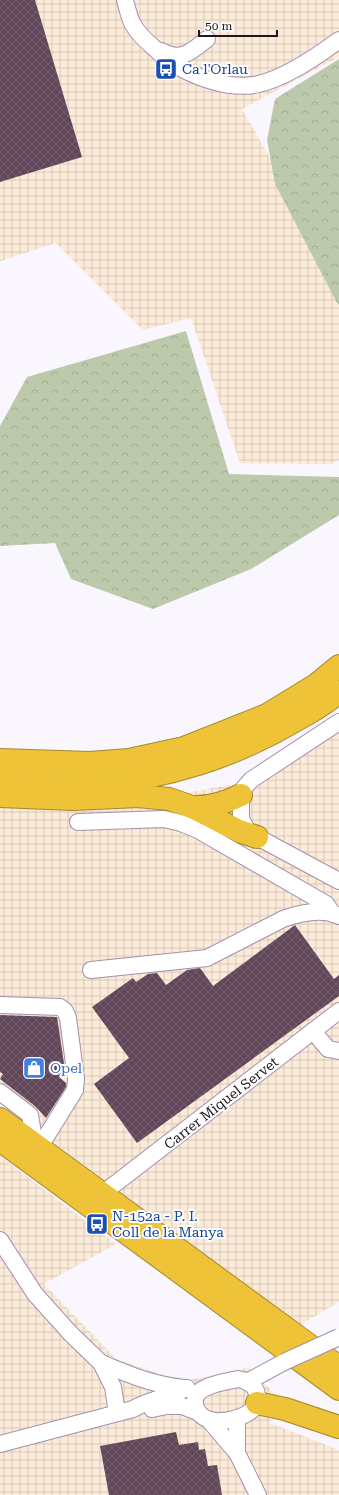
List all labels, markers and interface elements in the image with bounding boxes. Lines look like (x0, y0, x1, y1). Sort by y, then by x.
scale bar (199, 12, 277, 38)
text: 50 m (205, 19, 232, 33)
bus stop icon: Ca l'Orlau (153, 56, 179, 82)
place label: Ca l'Orlau (182, 61, 248, 77)
street label: Carrer Miquel Servet (161, 1054, 281, 1152)
shop icon: Opel (21, 1055, 47, 1081)
place label: Opel (50, 1060, 83, 1076)
place label: N-152a - P. I. Coll de la Manya (112, 1208, 224, 1240)
bus stop icon: N-152a - P. I. Coll de la Manya (84, 1211, 110, 1237)

